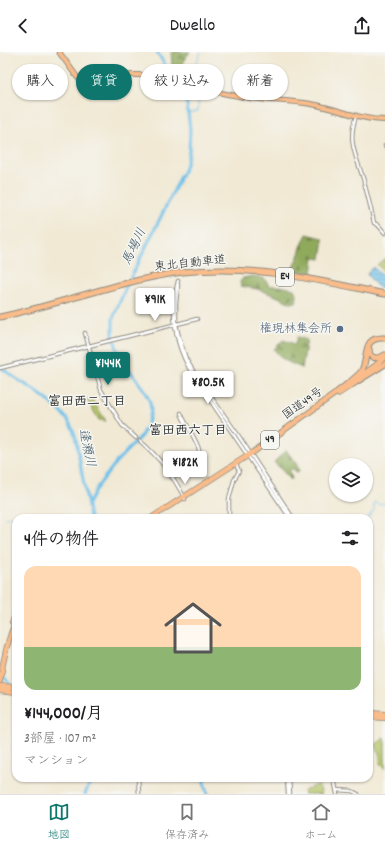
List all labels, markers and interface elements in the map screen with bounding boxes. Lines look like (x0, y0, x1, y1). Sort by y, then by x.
text: Dwello (170, 14, 215, 39)
icon: back (12, 15, 34, 37)
icon: share (351, 15, 373, 37)
chip: 購入 (12, 64, 68, 100)
chip: 賃貸 (76, 64, 132, 100)
chip: 絞り込み (140, 64, 224, 100)
chip: 新着 (232, 64, 288, 100)
water label: 馬場川 (118, 225, 152, 269)
street label: 東北自動車道 (153, 252, 227, 276)
road number: E4 (276, 268, 294, 286)
pin: ¥91K (131, 288, 179, 322)
text: ¥91K (144, 291, 166, 310)
place label: 権現林集会所 (260, 321, 332, 338)
marker: 権現林集会所 (335, 324, 345, 334)
pin: ¥144K (80, 352, 136, 386)
text: ¥144K (95, 355, 121, 374)
pin: ¥80.5K (175, 371, 241, 405)
text: ¥80.5K (192, 374, 224, 393)
street label: 国道49号 (279, 384, 327, 424)
district label: 富田西二丁目 (48, 393, 126, 412)
district label: 富田西六丁目 (149, 422, 227, 441)
water label: 逢瀬川 (73, 427, 99, 469)
road number: 49 (261, 431, 279, 449)
pin: ¥182K (157, 451, 213, 485)
text: ¥182K (172, 454, 198, 473)
map controls (329, 458, 373, 502)
button: layers (329, 458, 373, 502)
icon: filters (339, 527, 361, 549)
text: 4件の物件 (24, 529, 99, 553)
icon: home (157, 592, 229, 664)
text: ¥144,000/月 (24, 703, 103, 727)
text: 3部屋 · 107 m² (24, 730, 96, 749)
text: マンション (24, 752, 88, 771)
tab: 地図 (48, 801, 70, 844)
tab: 保存済み (165, 801, 209, 844)
tab: ホーム (305, 801, 337, 844)

